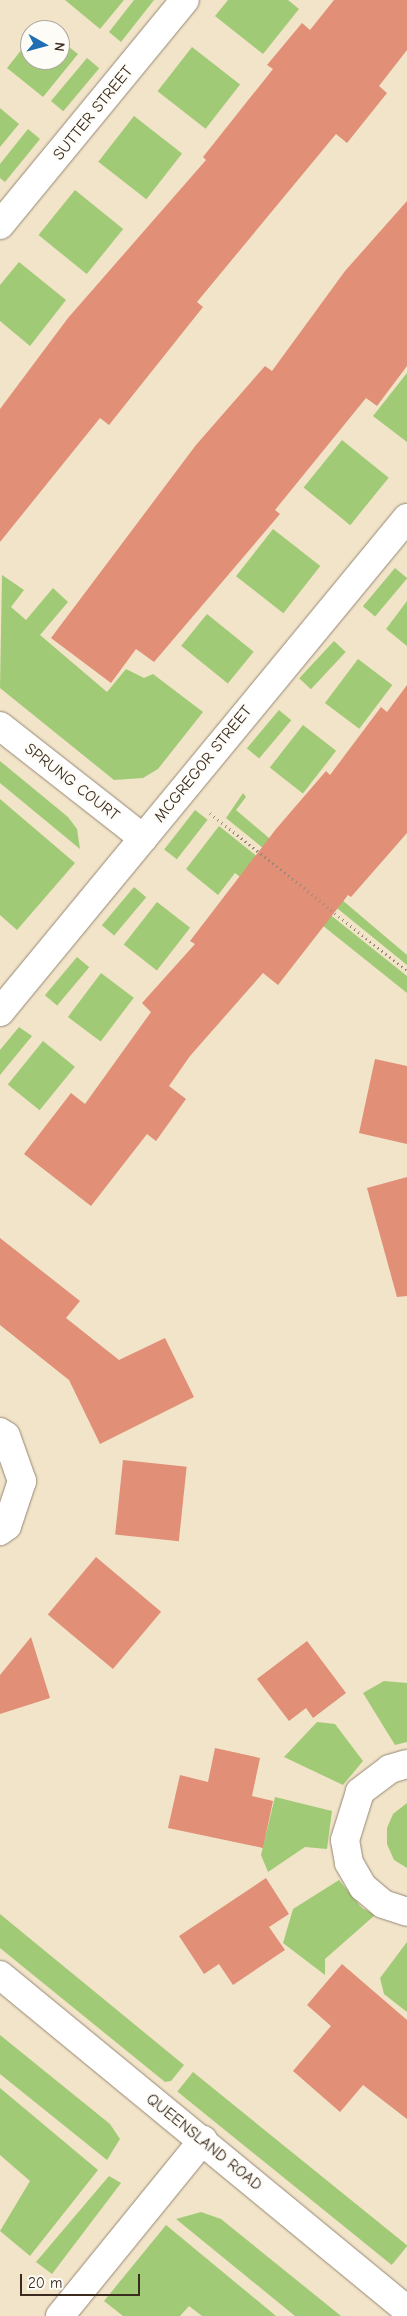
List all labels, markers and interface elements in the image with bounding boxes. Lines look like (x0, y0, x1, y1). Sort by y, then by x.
north arrow (20, 20, 70, 70)
text: N (50, 41, 68, 52)
street label: SUTTER STREET (49, 62, 137, 164)
street label: MCGREGOR STREET (150, 702, 256, 826)
street label: SPRUNG COURT (21, 739, 123, 825)
street label: QUEENSLAND ROAD (142, 2089, 266, 2195)
scale bar (22, 2264, 142, 2296)
text: 20 m (28, 2274, 62, 2292)

